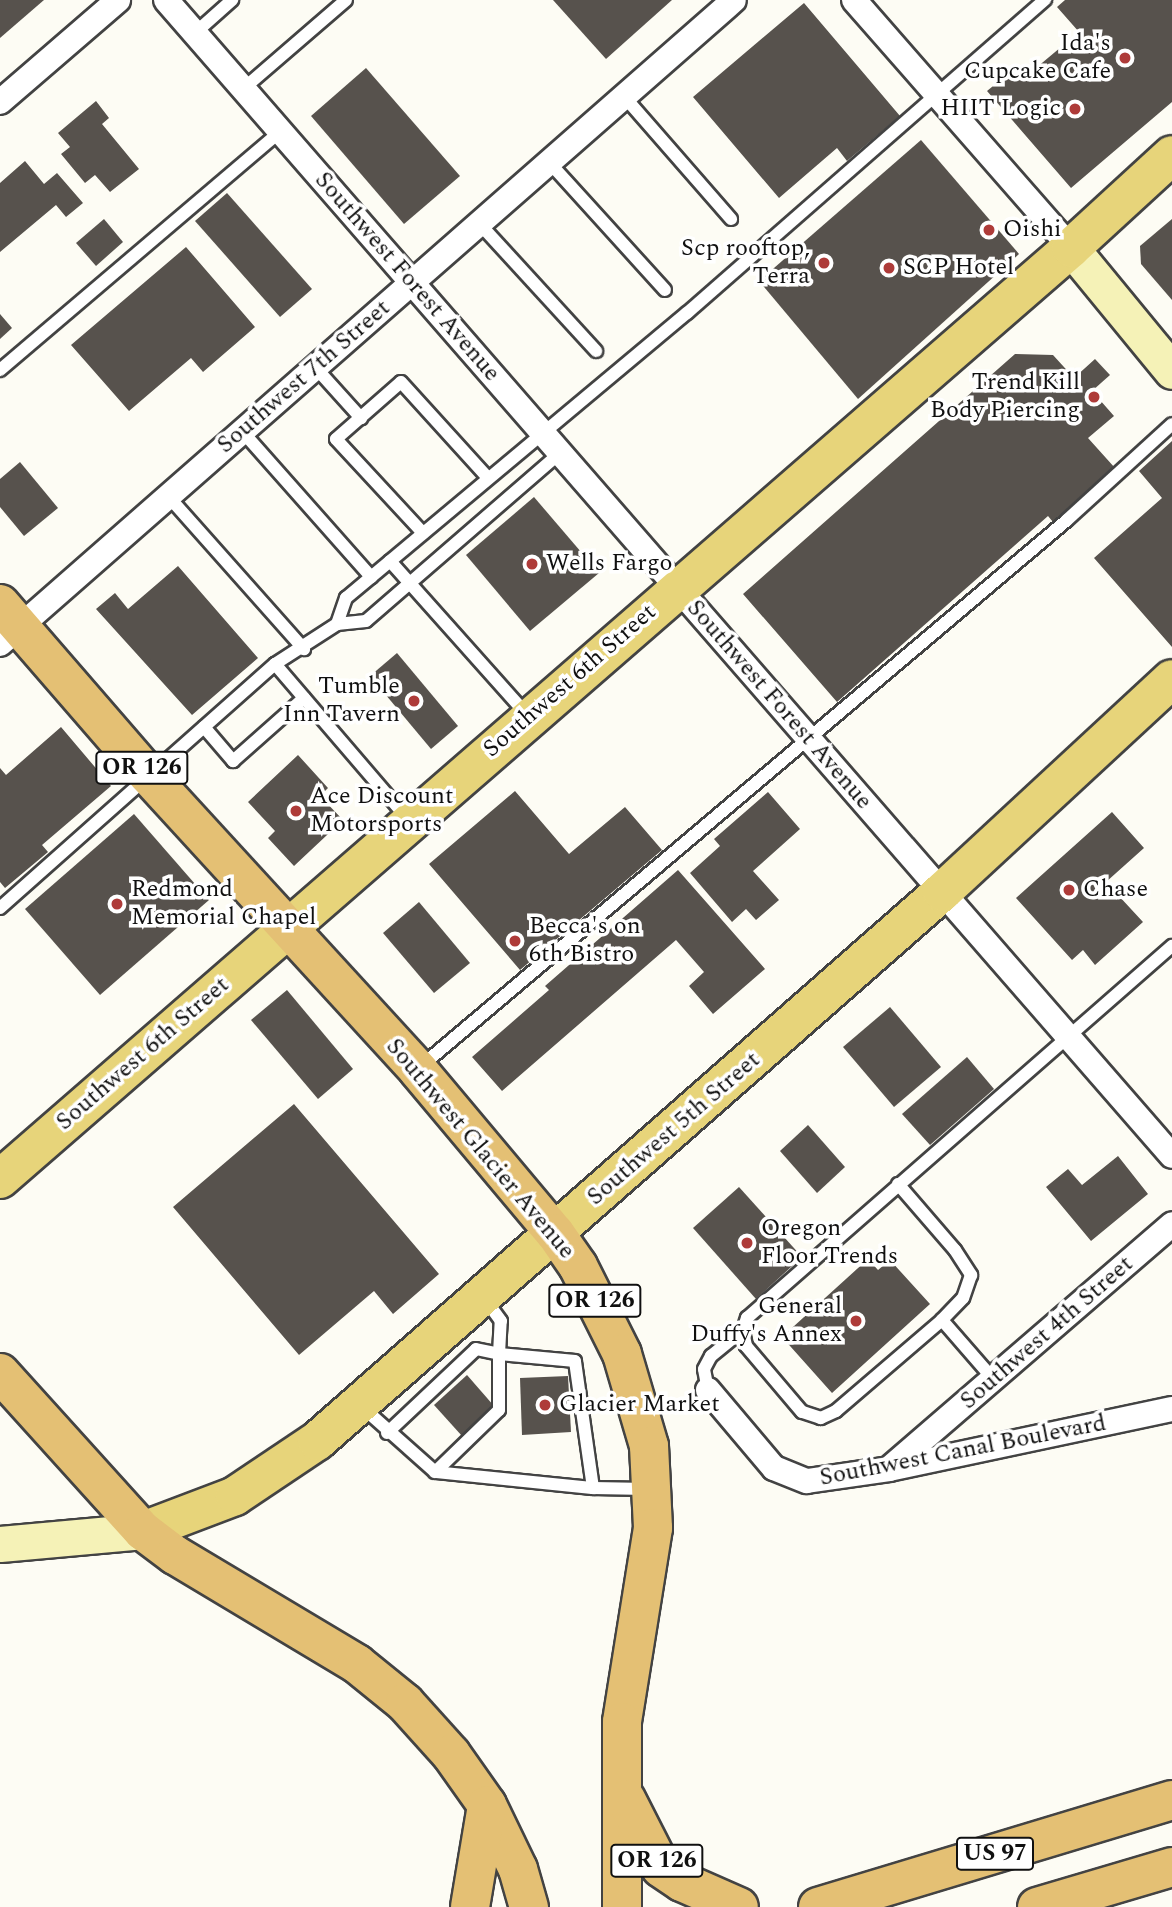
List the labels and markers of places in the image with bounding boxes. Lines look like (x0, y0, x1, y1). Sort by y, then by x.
place label: Ida's Cupcake Cafe (964, 30, 1111, 86)
marker: Ida's Cupcake Cafe (1117, 50, 1133, 66)
place label: HIIT Logic (940, 95, 1061, 123)
marker: HIIT Logic (1067, 101, 1083, 117)
place label: Oishi (1003, 216, 1062, 244)
marker: Oishi (981, 222, 997, 238)
place label: Scp rooftop, Terra (681, 235, 810, 291)
place label: SCP Hotel (903, 254, 1014, 282)
marker: Scp rooftop, Terra (816, 255, 832, 271)
marker: SCP Hotel (881, 260, 897, 276)
place label: Trend Kill Body Piercing (930, 369, 1080, 425)
marker: Trend Kill Body Piercing (1086, 389, 1102, 405)
place label: Wells Fargo (546, 550, 673, 578)
marker: Wells Fargo (524, 556, 540, 572)
place label: Tumble Inn Tavern (283, 673, 400, 729)
marker: Tumble Inn Tavern (406, 693, 422, 709)
place label: Ace Discount Motorsports (310, 783, 453, 839)
marker: Ace Discount Motorsports (288, 803, 304, 819)
place label: Redmond Memorial Chapel (131, 876, 316, 932)
place label: Chase (1083, 876, 1148, 904)
marker: Chase (1061, 882, 1077, 898)
marker: Redmond Memorial Chapel (109, 896, 125, 912)
place label: Becca's on 6th Bistro (529, 913, 641, 969)
marker: Becca's on 6th Bistro (507, 933, 523, 949)
place label: Oregon Floor Trends (761, 1215, 898, 1271)
marker: Oregon Floor Trends (739, 1235, 755, 1251)
place label: General Duffy's Annex (690, 1293, 842, 1349)
marker: General Duffy's Annex (848, 1313, 864, 1329)
place label: Glacier Market (559, 1391, 720, 1419)
marker: Glacier Market (537, 1397, 553, 1413)

